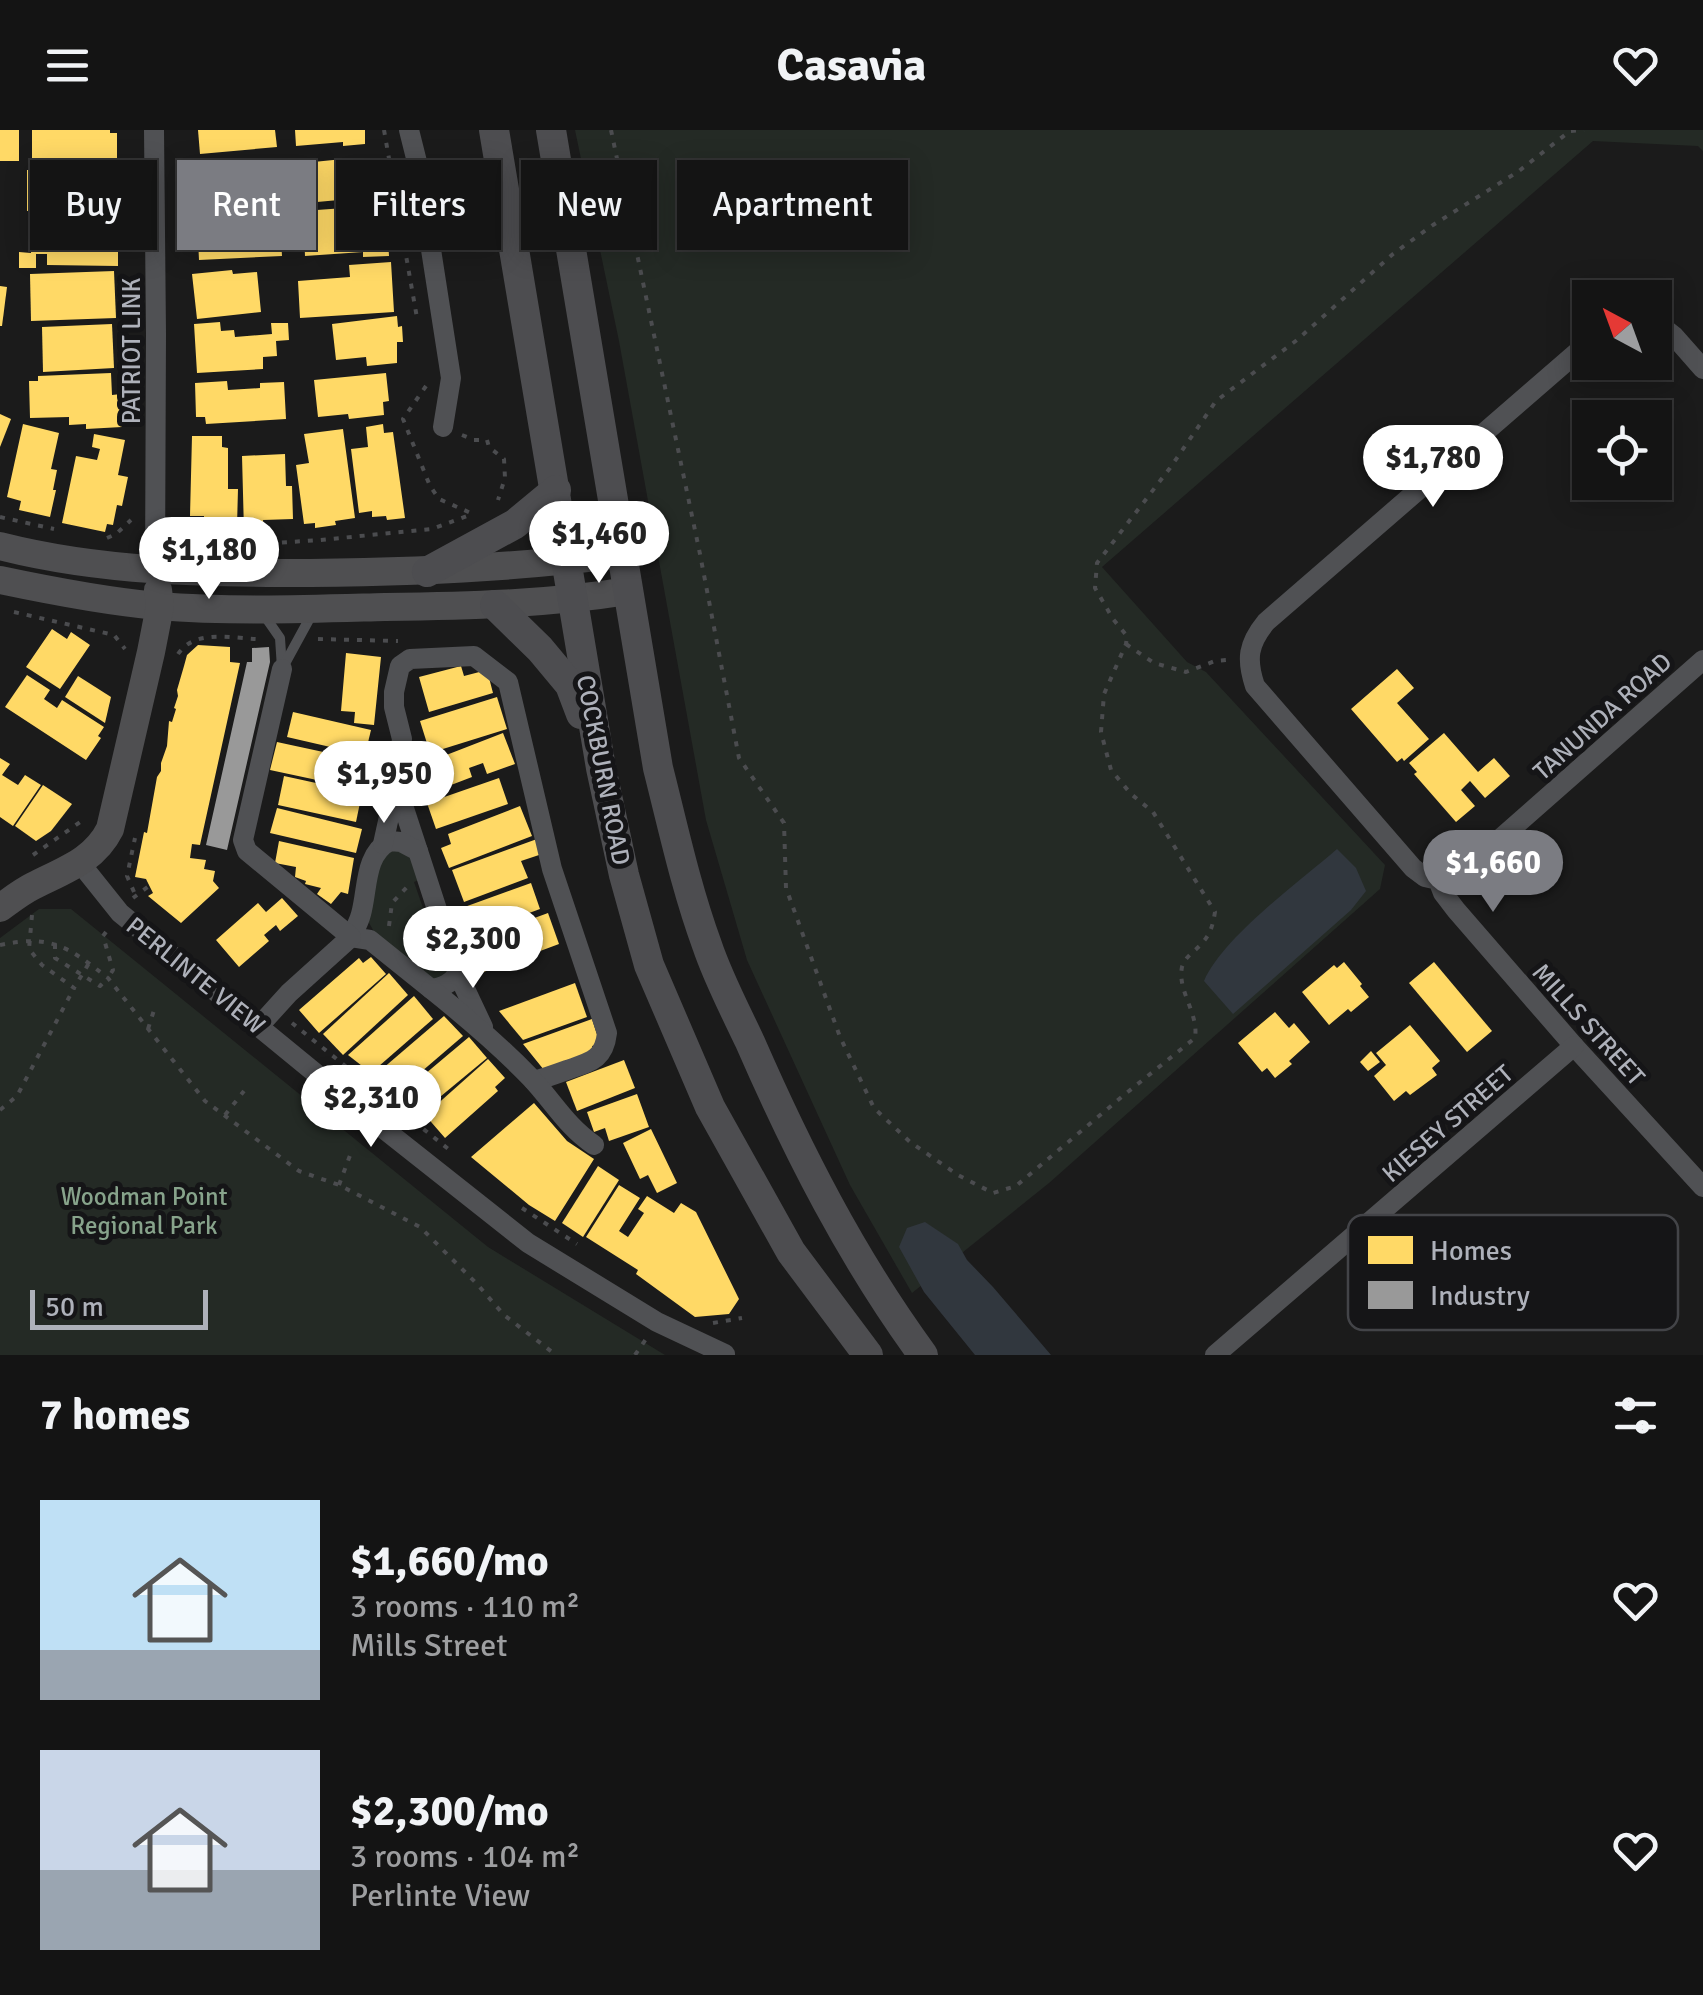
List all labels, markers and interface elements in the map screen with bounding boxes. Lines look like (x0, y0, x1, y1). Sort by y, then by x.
icon: menu (40, 38, 95, 93)
text: Casavia (777, 38, 926, 93)
icon: heart (1608, 38, 1663, 93)
chip: Buy (30, 160, 157, 250)
chip: Rent (177, 160, 316, 250)
chip: Filters (336, 160, 501, 250)
chip: New (521, 160, 657, 250)
chip: Apartment (677, 160, 908, 250)
street label: PATRIOT LINK (116, 278, 147, 424)
north arrow (1572, 280, 1672, 380)
map controls (1572, 280, 1672, 500)
button: locate (1572, 400, 1672, 500)
pin: $1,780 (1352, 425, 1514, 510)
text: $1,780 (1385, 438, 1481, 477)
pin: $1,460 (518, 501, 680, 586)
text: $1,460 (551, 514, 647, 553)
pin: $1,180 (128, 517, 290, 602)
text: $1,180 (161, 530, 257, 569)
street label: TANUNDA ROAD (1527, 646, 1678, 787)
street label: COCKBURN ROAD (570, 672, 637, 868)
pin: $1,950 (303, 741, 465, 826)
text: $1,950 (336, 754, 432, 793)
pin: $1,660 (1412, 830, 1574, 915)
text: $1,660 (1445, 843, 1541, 882)
pin: $2,300 (392, 906, 554, 991)
street label: PERLINTE VIEW (120, 910, 271, 1041)
text: $2,300 (425, 919, 521, 958)
street label: MILLS STREET (1526, 957, 1652, 1092)
street label: KIESEY STREET (1375, 1058, 1520, 1189)
pin: $2,310 (290, 1065, 452, 1150)
text: $2,310 (323, 1078, 419, 1117)
park label: Woodman Point Regional Park (61, 1181, 228, 1241)
legend (1348, 1215, 1678, 1330)
text: Homes (1430, 1234, 1512, 1268)
text: Industry (1430, 1279, 1530, 1313)
scale bar (30, 1285, 208, 1330)
text: 50 m (45, 1290, 104, 1324)
icon: filters (1608, 1388, 1663, 1443)
text: 7 homes (40, 1390, 190, 1441)
text: $1,660/mo (350, 1536, 549, 1587)
icon: home (120, 1540, 240, 1660)
icon: heart (1608, 1573, 1663, 1628)
text: 3 rooms · 110 m² (350, 1587, 580, 1626)
text: Mills Street (350, 1626, 507, 1665)
text: $2,300/mo (350, 1786, 549, 1837)
icon: home (120, 1790, 240, 1910)
icon: heart (1608, 1823, 1663, 1878)
text: 3 rooms · 104 m² (350, 1837, 580, 1876)
text: Perlinte View (350, 1876, 530, 1915)

